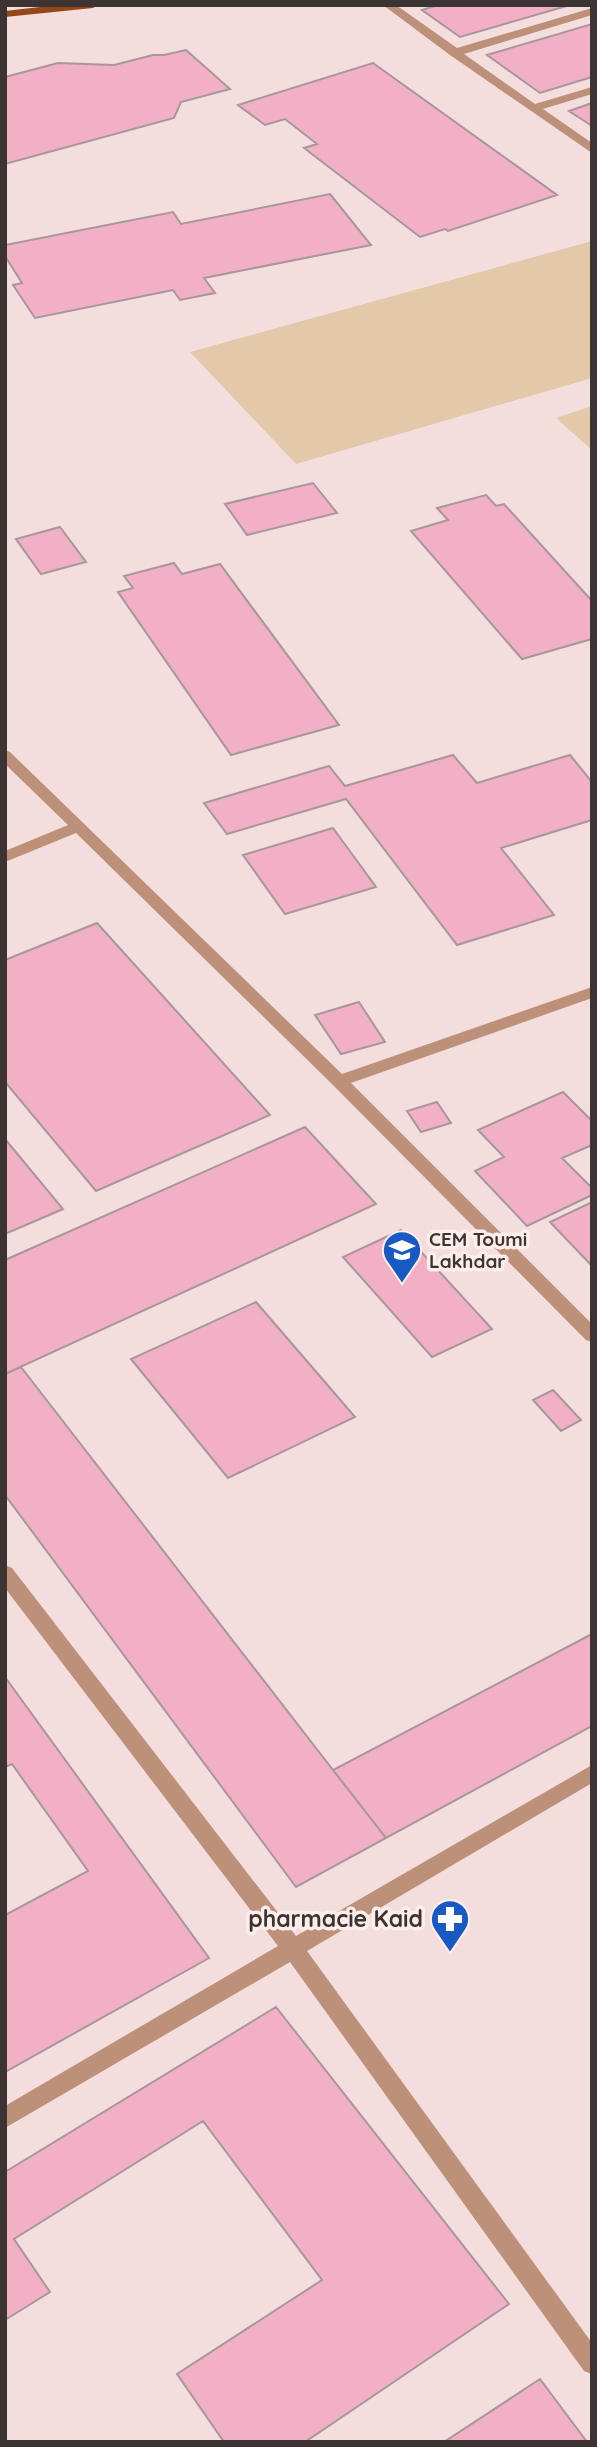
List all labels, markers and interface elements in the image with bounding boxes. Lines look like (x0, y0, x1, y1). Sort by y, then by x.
place label: CEM Toumi Lakhdar (429, 1227, 527, 1273)
school or university icon: CEM Toumi Lakhdar (381, 1229, 423, 1284)
pharmacy icon: pharmacie Kaid (429, 1898, 471, 1953)
place label: pharmacie Kaid (248, 1904, 423, 1933)

